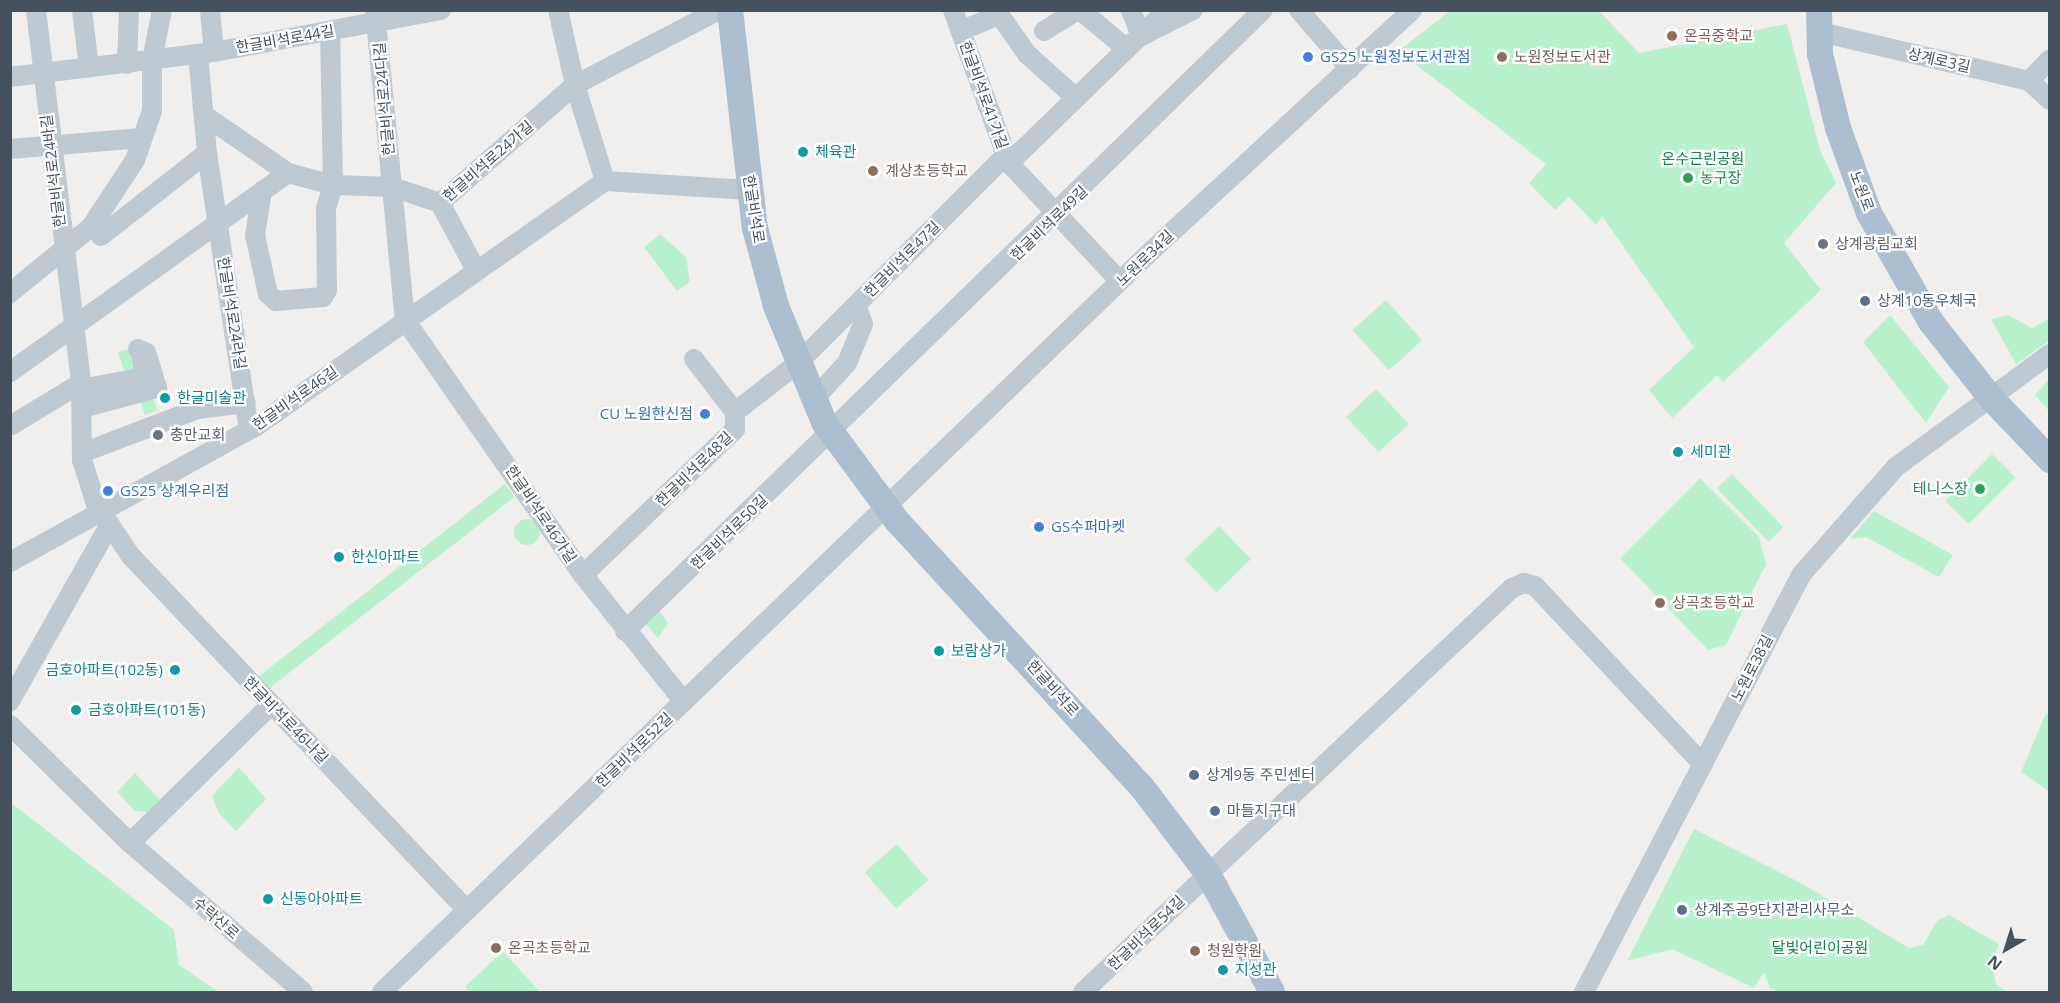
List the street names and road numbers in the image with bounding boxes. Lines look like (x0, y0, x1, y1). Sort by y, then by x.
street label: 한글비석로44길 (234, 21, 336, 57)
street label: 한글비석로41가길 (956, 38, 1012, 152)
street label: 한글비석로24다길 (370, 42, 398, 156)
street label: 상계로3길 (1906, 44, 1972, 76)
street label: 한글비석로24바길 (37, 113, 69, 229)
street label: 한글비석로24가길 (439, 117, 537, 205)
street label: 노원로 (1846, 168, 1878, 214)
street label: 한글비석로 (740, 174, 768, 244)
street label: 한글비석로49길 (1007, 182, 1091, 264)
street label: 한글비석로47길 (860, 217, 944, 301)
street label: 노원로34길 (1113, 226, 1177, 290)
street label: 한글비석로24라길 (214, 255, 250, 371)
street label: 한글비석로46길 (249, 362, 341, 434)
street label: 한글비석로48길 (652, 428, 736, 510)
street label: 한글비석로46가길 (502, 462, 580, 566)
street label: 한글비석로50길 (687, 491, 771, 573)
street label: 노원로38길 (1728, 632, 1776, 704)
street label: 한글비석로 (1023, 656, 1083, 720)
street label: 한글비석로46나길 (240, 673, 332, 767)
street label: 한글비석로52길 (592, 709, 676, 791)
street label: 한글비석로54길 (1104, 892, 1188, 974)
street label: 수락산로 (189, 893, 243, 943)

